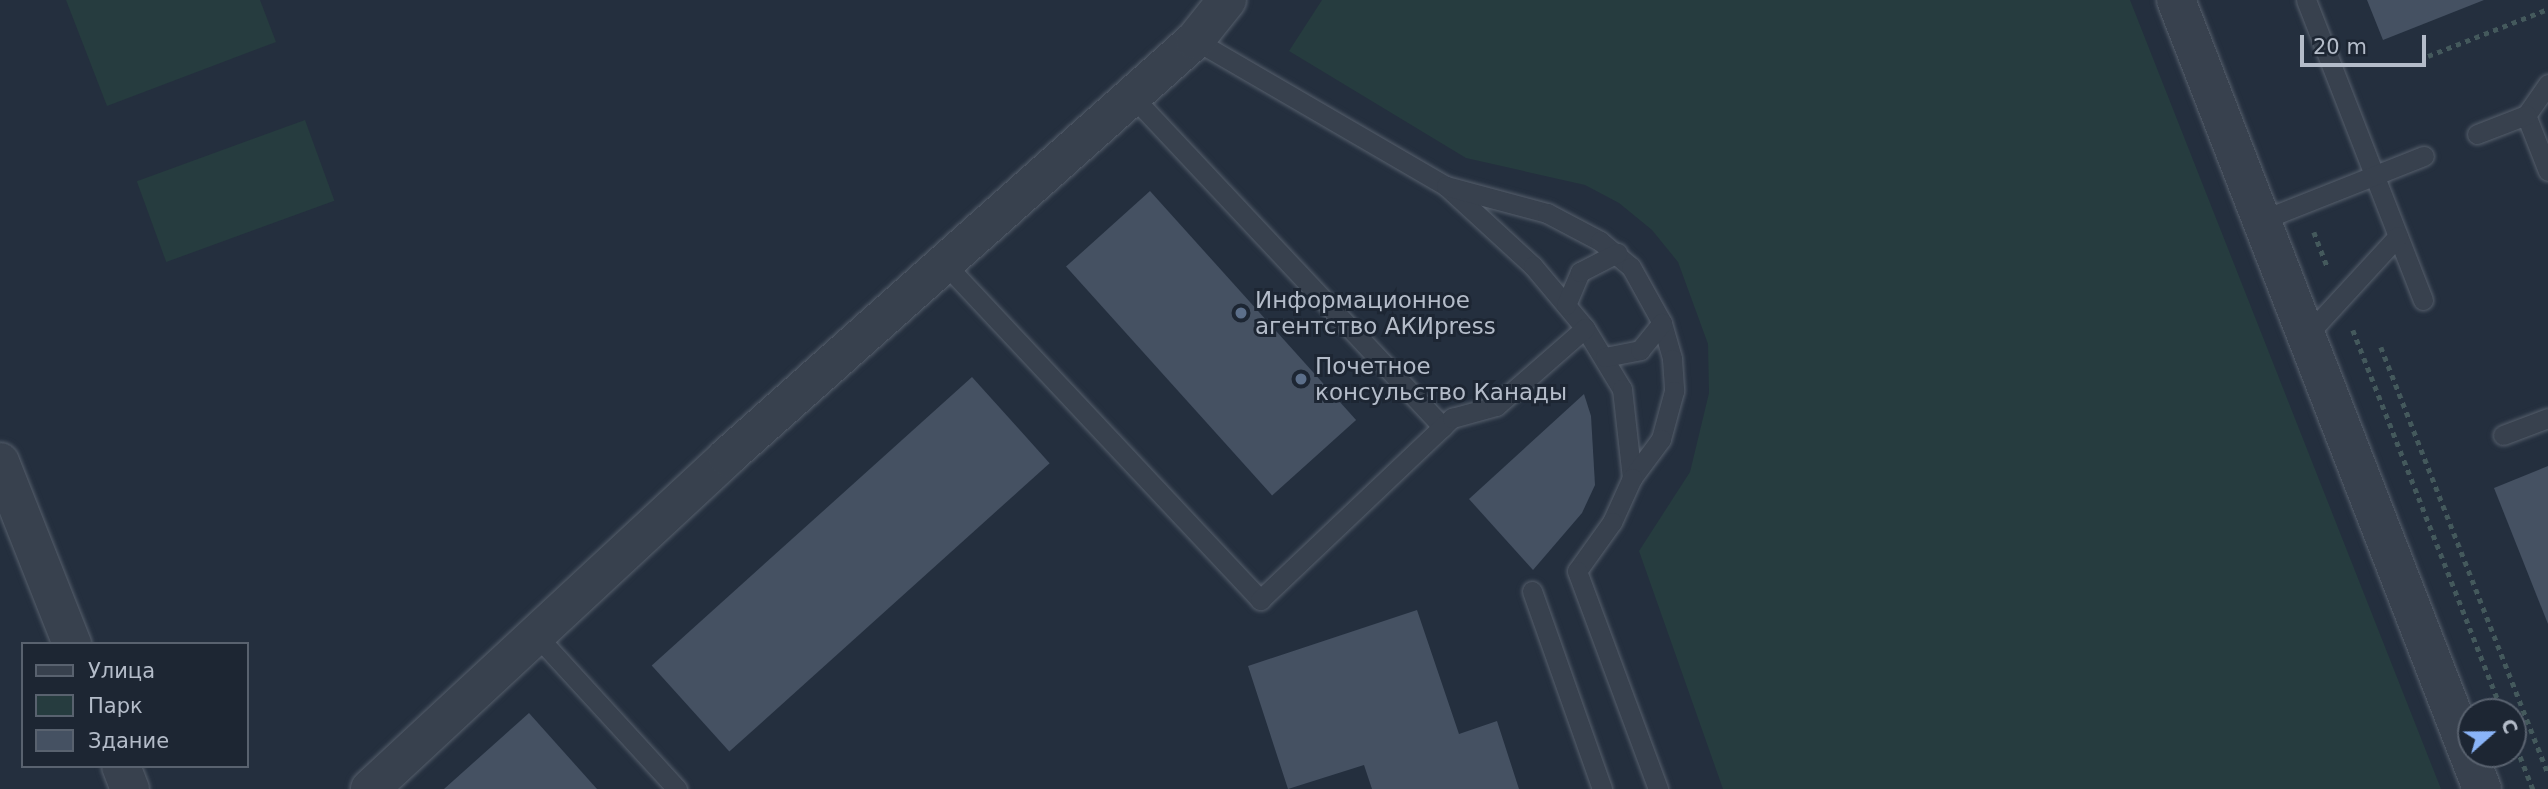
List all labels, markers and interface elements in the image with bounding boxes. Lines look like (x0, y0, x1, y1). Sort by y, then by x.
scale bar (2303, 21, 2429, 65)
text: 20 m (2313, 35, 2367, 59)
place label: Информационное агентство АКИpress (1255, 286, 1496, 340)
marker: Информационное агентство АКИpress (1233, 305, 1249, 321)
place label: Почетное консульство Канады (1315, 352, 1567, 406)
marker: Почетное консульство Канады (1293, 371, 1309, 387)
legend (21, 642, 248, 768)
text: Улица (88, 659, 155, 683)
text: Парк (88, 694, 143, 718)
north arrow (2457, 698, 2527, 768)
text: С (2497, 716, 2523, 737)
text: Здание (88, 729, 169, 753)

